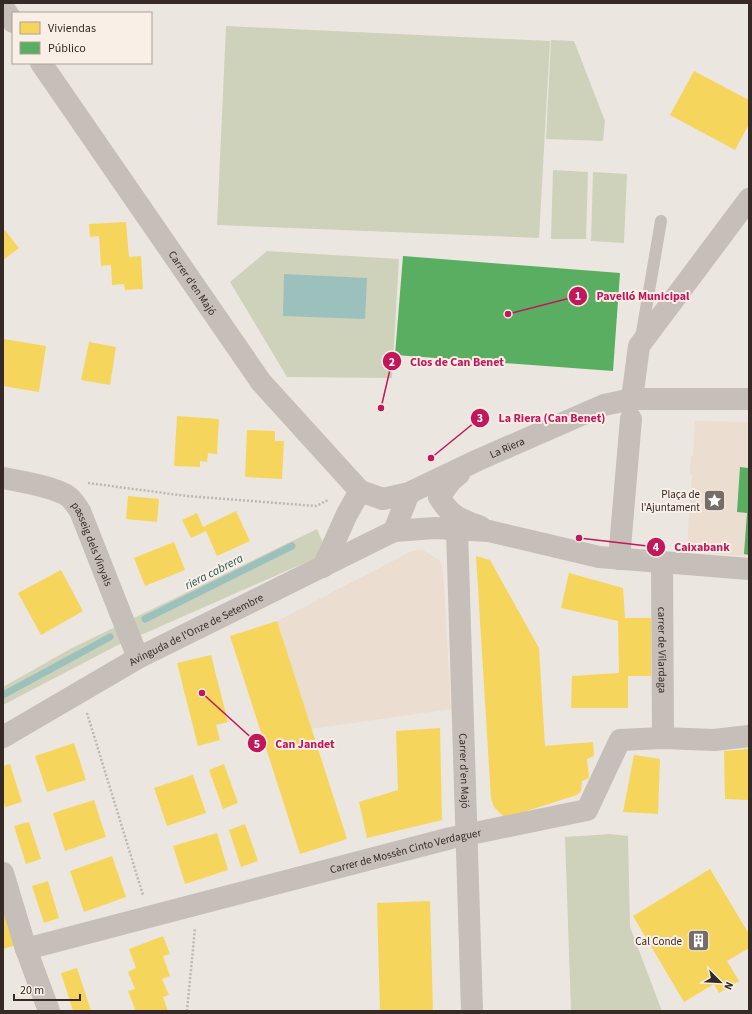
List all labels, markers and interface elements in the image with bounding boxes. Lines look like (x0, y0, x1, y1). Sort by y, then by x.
legend (12, 12, 152, 64)
text: Viviendas (48, 20, 96, 37)
text: Público (48, 40, 86, 57)
street label: Carrer d'en Majó (165, 248, 220, 318)
callout: Pavelló Municipal (568, 284, 697, 308)
text: 1 (575, 288, 581, 305)
text: Pavelló Municipal (597, 288, 690, 305)
callout: Clos de Can Benet (382, 349, 512, 373)
text: 2 (389, 354, 395, 371)
text: Clos de Can Benet (410, 354, 504, 371)
callout: La Riera (Can Benet) (470, 406, 613, 430)
text: 3 (477, 410, 483, 427)
text: La Riera (Can Benet) (499, 410, 605, 427)
street label: La Riera (487, 433, 527, 462)
place label: Plaça de l'Ajuntament (641, 487, 701, 515)
place icon: Plaça de l'Ajuntament (702, 487, 728, 513)
street label: passeig dels Vinyals (68, 499, 117, 589)
callout: Caixabank (646, 535, 738, 559)
text: 4 (653, 539, 660, 556)
text: Caixabank (674, 539, 730, 556)
water label: riera cabrera (182, 550, 247, 594)
street label: Avinguda de l'Onze de Setembre (126, 589, 266, 669)
street label: carrer de Vilardaga (655, 607, 670, 693)
callout: Can Jandet (247, 731, 342, 755)
street label: Carrer d'en Majó (456, 733, 473, 809)
text: 5 (254, 736, 260, 753)
text: Can Jandet (275, 736, 335, 753)
street label: Carrer de Mossèn Cinto Verdaguer (328, 824, 483, 877)
building icon: Cal Conde (685, 928, 711, 954)
place label: Cal Conde (635, 934, 683, 949)
north arrow (700, 962, 740, 1002)
scale bar (14, 976, 80, 1002)
text: N (720, 979, 737, 992)
text: 20 m (20, 982, 44, 999)

